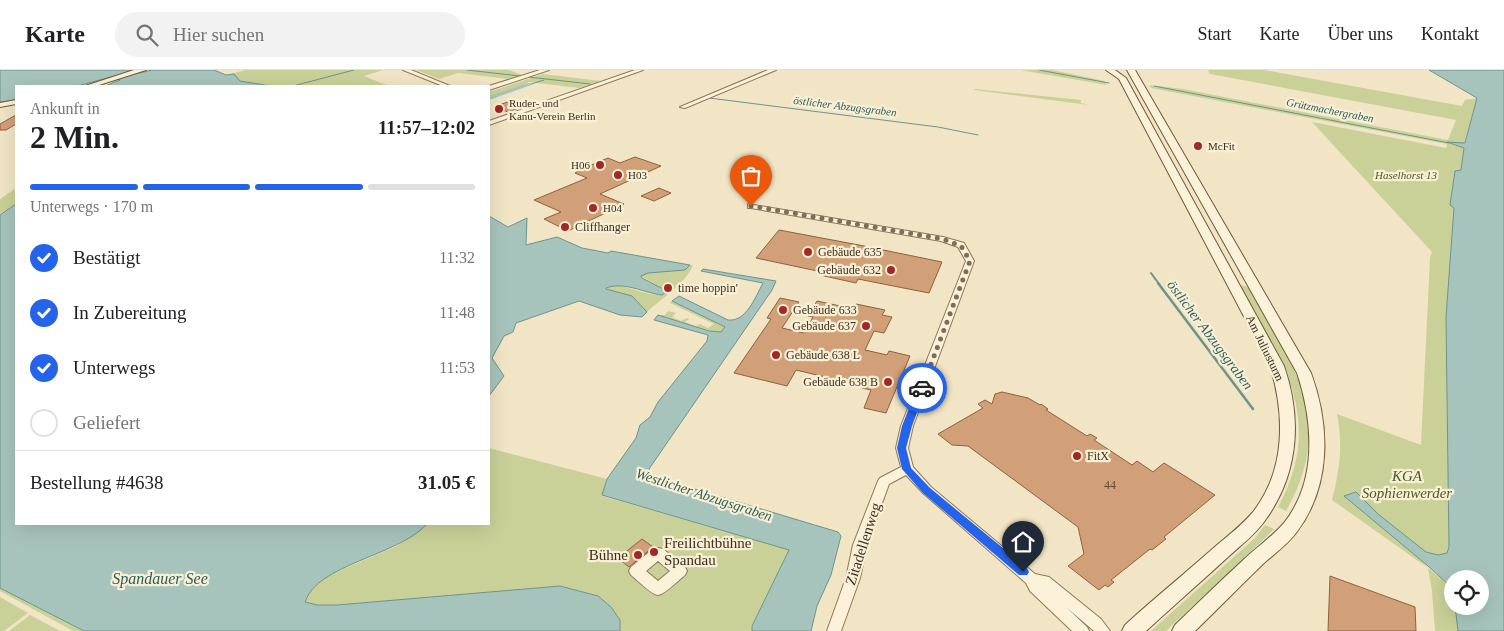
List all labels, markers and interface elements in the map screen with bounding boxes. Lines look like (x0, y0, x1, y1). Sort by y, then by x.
search box (115, 12, 465, 57)
text: Karte (25, 21, 85, 47)
icon: search (133, 21, 161, 49)
text: Hier suchen (173, 24, 264, 45)
text: Start (1198, 24, 1232, 44)
text: Karte (1260, 24, 1300, 44)
text: Über uns (1328, 24, 1393, 44)
text: Kontakt (1421, 24, 1479, 44)
water label: östlicher Abzugsgraben (793, 94, 898, 118)
water label: Grützmachergraben (1285, 96, 1375, 124)
place label: Ruder- und Kanu-Verein Berlin (509, 97, 596, 122)
text: Ankunft in (30, 100, 100, 117)
marker: Ruder- und Kanu-Verein Berlin (493, 103, 505, 115)
text: 11:57–12:02 (378, 117, 475, 138)
text: 2 Min. (30, 119, 119, 155)
marker: McFit (1192, 140, 1204, 152)
place label: McFit (1208, 140, 1235, 152)
pin (730, 155, 772, 206)
place label: H06 (571, 159, 590, 171)
marker: H06 (594, 159, 606, 171)
icon: bag (737, 162, 765, 190)
marker: H03 (612, 169, 624, 181)
place label: H03 (628, 169, 647, 181)
park label: Haselhorst 13 (1374, 169, 1438, 181)
text: Unterwegs · 170 m (30, 198, 153, 215)
marker: H04 (587, 202, 599, 214)
place label: H04 (603, 202, 622, 214)
place label: Cliffhanger (575, 220, 630, 234)
marker: Cliffhanger (559, 221, 571, 233)
icon: check (30, 244, 58, 272)
place label: Gebäude 635 (818, 245, 882, 259)
marker: Gebäude 635 (802, 246, 814, 258)
text: Bestätigt (73, 247, 141, 268)
text: 11:32 (439, 249, 475, 266)
place label: Gebäude 632 (817, 263, 881, 277)
marker: Gebäude 632 (885, 264, 897, 276)
water label: östlicher Abzugsgraben (1164, 278, 1256, 392)
place label: time hoppin' (678, 281, 738, 295)
marker: time hoppin' (662, 282, 674, 294)
icon: check (30, 299, 58, 327)
text: In Zubereitung (73, 302, 186, 323)
place label: Gebäude 633 (793, 303, 857, 317)
text: 11:48 (439, 304, 475, 321)
marker: Gebäude 633 (777, 304, 789, 316)
street label: Am Juliusturm (1243, 313, 1287, 384)
place label: Gebäude 637 (792, 319, 856, 333)
marker: Gebäude 637 (860, 320, 872, 332)
place label: Gebäude 638 L (786, 348, 860, 362)
marker: Gebäude 638 L (770, 349, 782, 361)
icon: check (30, 354, 58, 382)
text: Unterwegs (73, 357, 155, 378)
text: 11:53 (439, 359, 475, 376)
courier (897, 363, 947, 413)
icon: car (908, 374, 936, 402)
place label: Gebäude 638 B (803, 375, 878, 389)
marker: Gebäude 638 B (882, 376, 894, 388)
text: Geliefert (73, 412, 141, 433)
place label: FitX (1087, 449, 1109, 463)
marker: FitX (1071, 450, 1083, 462)
water label: Westlicher Abzugsgraben (634, 466, 774, 524)
park label: KGA Sophienwerder (1362, 468, 1452, 501)
text: Bestellung #4638 (30, 472, 164, 493)
text: 31.05 € (418, 472, 475, 493)
house number: 44 (1104, 478, 1116, 492)
street label: Zitadellenweg (842, 500, 884, 587)
pin (1002, 521, 1044, 572)
icon: home (1009, 528, 1037, 556)
place label: Freilichtbühne Spandau (664, 535, 752, 568)
marker: Freilichtbühne Spandau (648, 546, 660, 558)
place label: Bühne (589, 547, 628, 563)
marker: Bühne (632, 549, 644, 561)
water label: Spandauer See (112, 570, 208, 588)
map controls (1444, 570, 1489, 615)
button: locate (1444, 570, 1489, 615)

